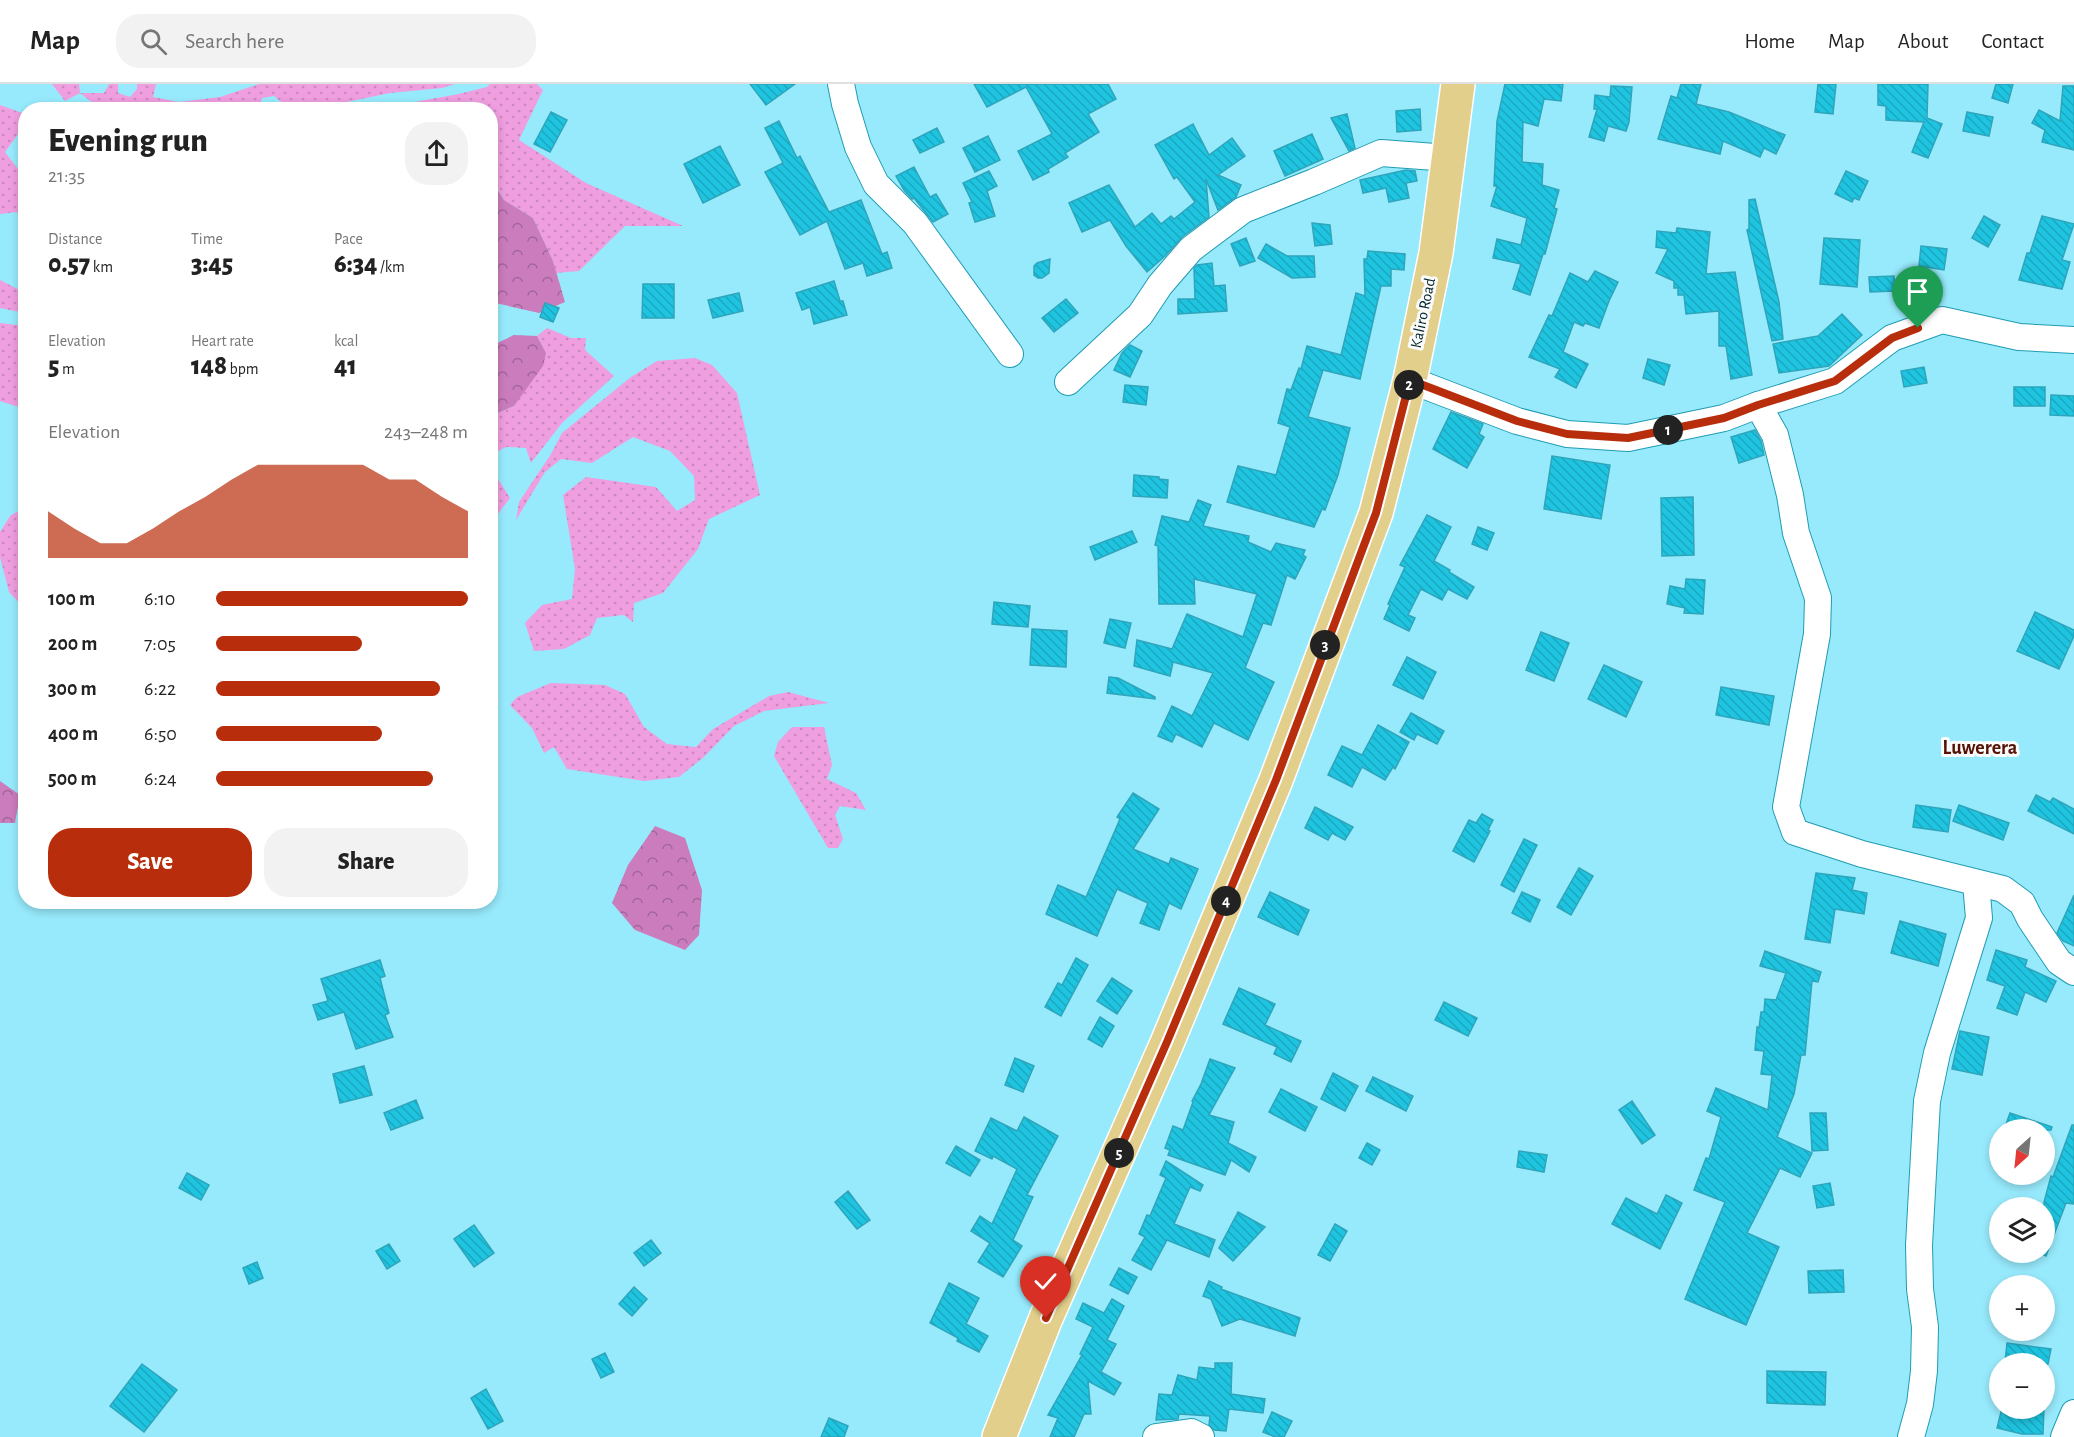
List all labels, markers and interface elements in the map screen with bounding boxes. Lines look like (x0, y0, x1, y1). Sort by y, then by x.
search box (116, 14, 536, 68)
icon: search (137, 25, 170, 58)
text: Map (30, 27, 80, 55)
text: Search here (185, 30, 284, 52)
text: Home (1744, 31, 1795, 52)
text: Map (1828, 31, 1865, 52)
text: About (1898, 31, 1948, 52)
text: Contact (1981, 31, 2044, 52)
button: share (405, 122, 468, 185)
text: Evening run (48, 125, 208, 158)
text: 21:35 (48, 166, 85, 186)
text: Distance (48, 231, 102, 247)
text: Time (191, 231, 223, 247)
text: Pace (334, 231, 363, 247)
text: 0.57 (48, 251, 90, 277)
text: 3:45 (191, 251, 233, 277)
text: 6:34 (334, 251, 377, 277)
text: km (90, 259, 113, 275)
text: /km (377, 259, 405, 275)
pin (1892, 266, 1943, 328)
icon: arrive (1901, 275, 1934, 308)
street label: Kaliro Road (1408, 276, 1438, 350)
text: Elevation (48, 333, 106, 349)
text: Heart rate (191, 333, 254, 349)
text: kcal (334, 333, 358, 349)
text: 5 (48, 353, 59, 379)
text: 148 (191, 353, 227, 379)
text: 41 (334, 353, 357, 379)
text: m (59, 361, 75, 377)
text: bpm (227, 361, 259, 377)
pin: 2 (1394, 370, 1424, 400)
text: 2 (1405, 377, 1413, 393)
pin: 1 (1653, 415, 1683, 445)
text: Elevation (48, 422, 120, 442)
text: 243–248 m (384, 422, 468, 442)
text: 1 (1665, 422, 1671, 438)
text: 100 m (48, 589, 95, 609)
text: 6:10 (144, 589, 175, 609)
pin: 3 (1310, 630, 1340, 660)
text: 200 m (48, 634, 97, 654)
text: 7:05 (144, 634, 176, 654)
text: 3 (1322, 637, 1328, 653)
text: 300 m (48, 679, 97, 699)
text: 6:22 (144, 679, 176, 699)
text: 400 m (48, 724, 98, 744)
text: 6:50 (144, 724, 177, 744)
district label: Luwerera (1943, 738, 2018, 758)
text: 500 m (48, 769, 97, 789)
text: 6:24 (144, 769, 177, 789)
button: Save (48, 828, 252, 897)
button: Share (264, 828, 468, 897)
pin: 4 (1211, 886, 1241, 916)
text: 4 (1222, 893, 1230, 909)
north arrow (1989, 1119, 2055, 1185)
map controls (1989, 1119, 2055, 1419)
pin: 5 (1104, 1138, 1134, 1168)
text: 5 (1116, 1145, 1122, 1161)
button: layers (1989, 1197, 2055, 1263)
pin (1020, 1256, 1071, 1318)
icon: check (1029, 1265, 1062, 1298)
button: + (1989, 1275, 2055, 1341)
button: − (1989, 1353, 2055, 1419)

